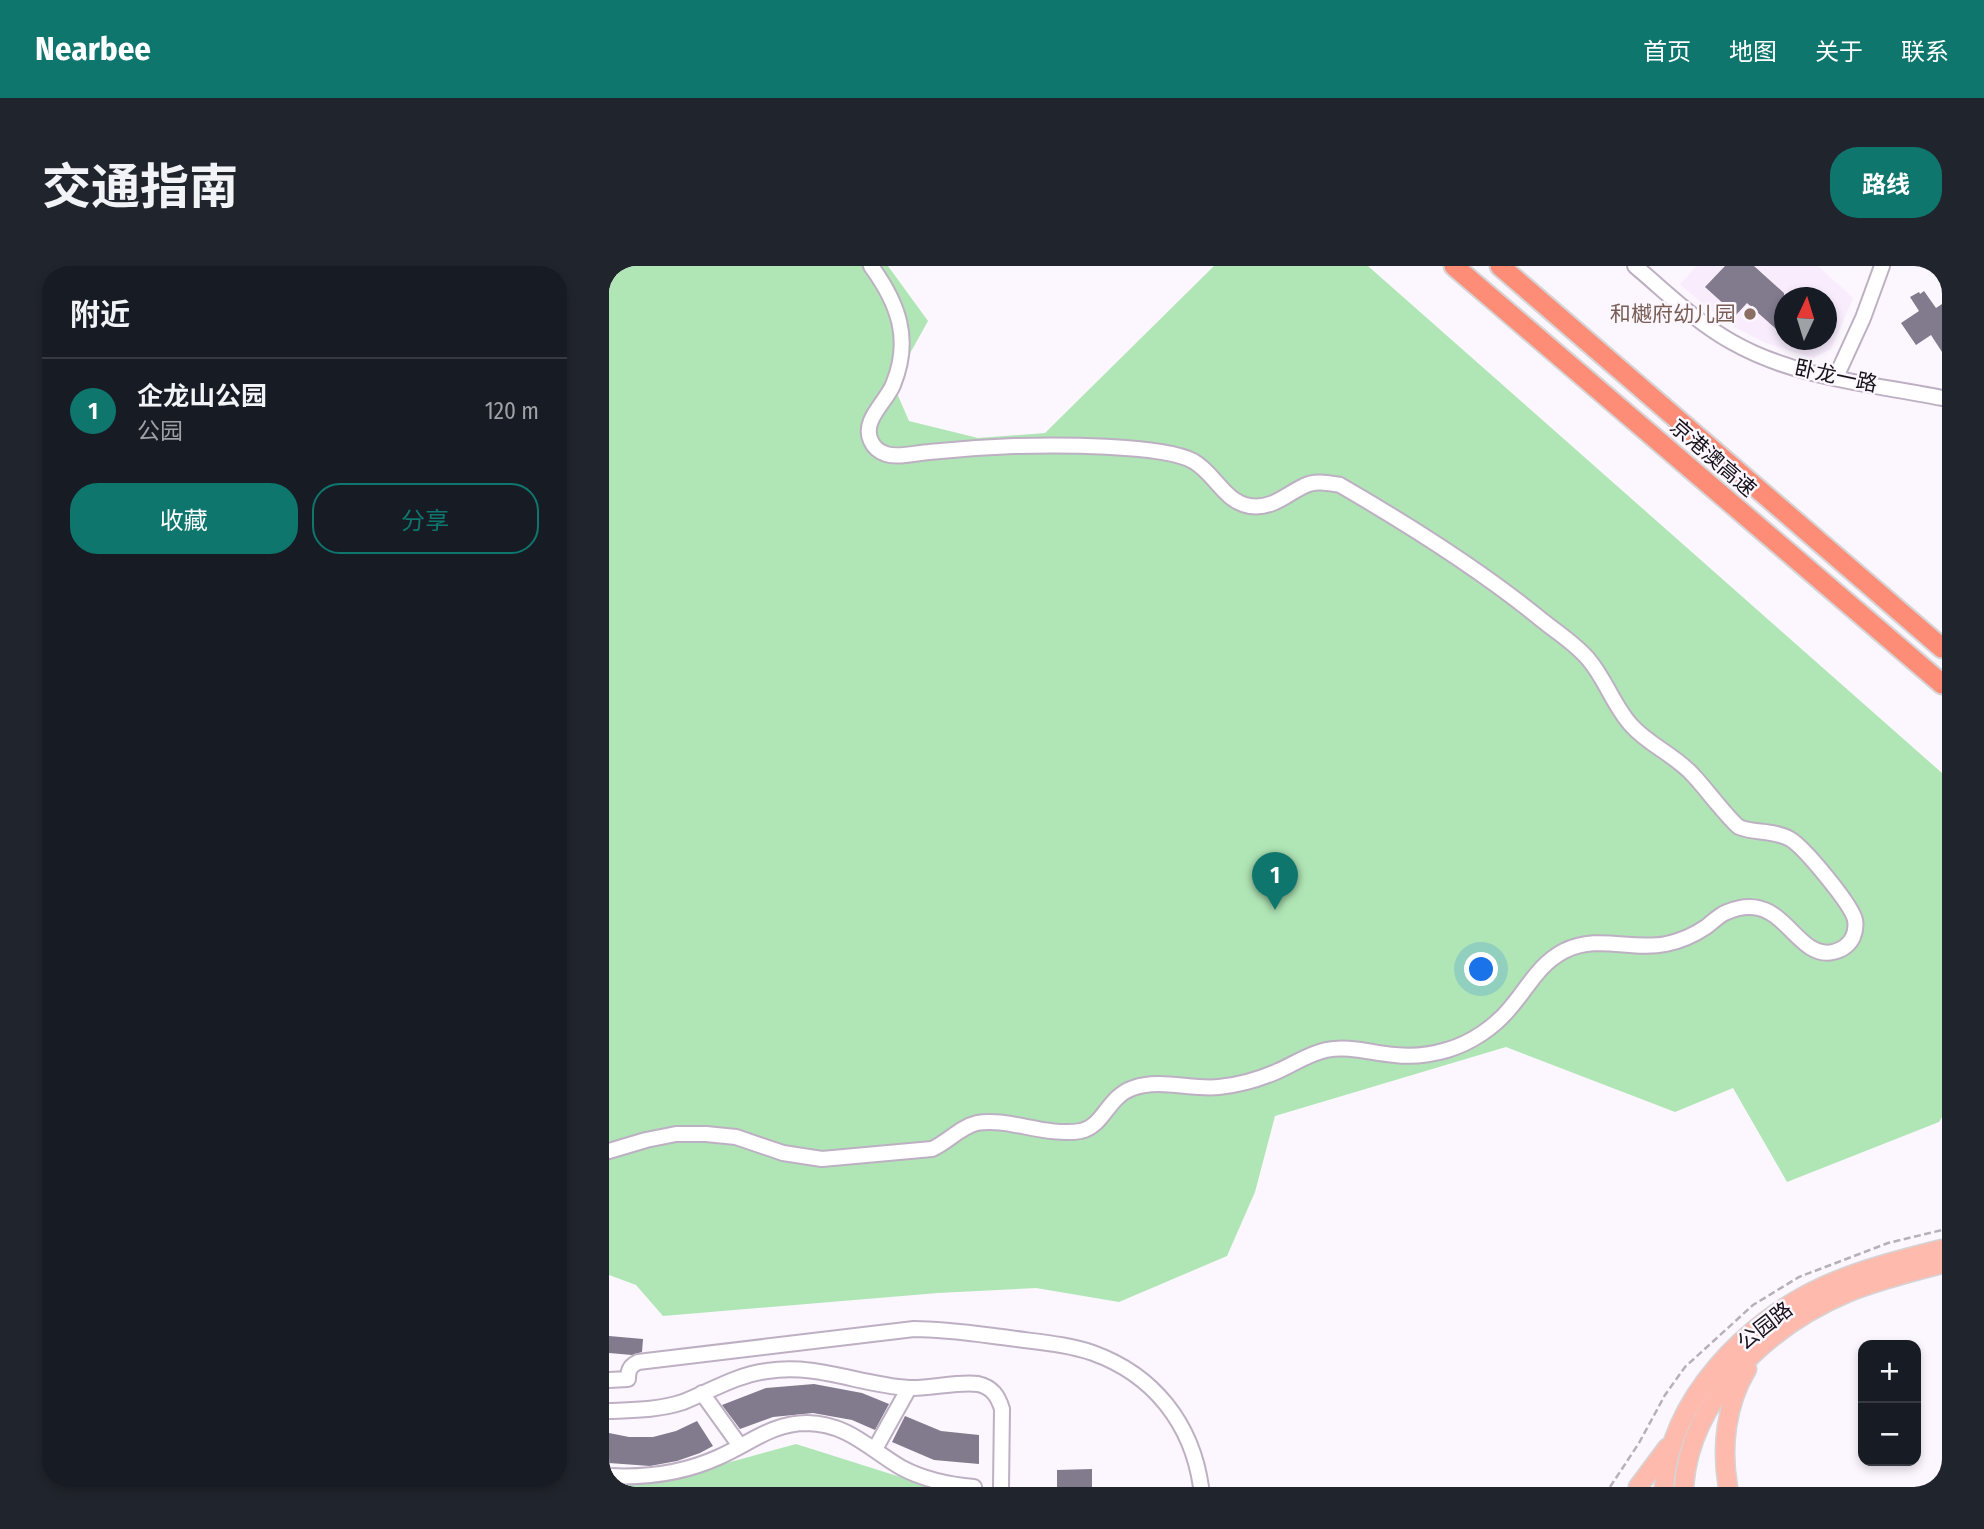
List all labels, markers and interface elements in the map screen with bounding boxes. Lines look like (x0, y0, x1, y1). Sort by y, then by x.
text: Nearbee (35, 29, 151, 69)
text: 首页 (1643, 38, 1691, 66)
text: 地图 (1729, 38, 1777, 66)
text: 关于 (1815, 38, 1863, 66)
text: 联系 (1901, 38, 1949, 66)
button: 路线 (1830, 147, 1942, 218)
text: 交通指南 (42, 158, 238, 217)
north arrow (1774, 287, 1837, 350)
text: 附近 (70, 297, 130, 333)
place label: 和樾府幼儿园 (1610, 301, 1736, 327)
marker: 和樾府幼儿园 (1742, 306, 1758, 322)
street label: 卧龙一路 (1792, 355, 1880, 397)
text: 企龙山公园 (137, 381, 267, 412)
text: 1 (88, 397, 98, 425)
text: 120 m (485, 397, 539, 425)
street label: 京港澳高速 (1665, 414, 1761, 502)
text: 公园 (137, 417, 183, 445)
button: 收藏 (70, 483, 298, 554)
button: 分享 (312, 483, 539, 554)
pin: 1 (1252, 852, 1298, 910)
your location (1464, 952, 1498, 986)
street label: 公园路 (1732, 1296, 1798, 1356)
map controls (1858, 1340, 1921, 1466)
button: + (1858, 1340, 1921, 1403)
button: − (1858, 1403, 1921, 1466)

